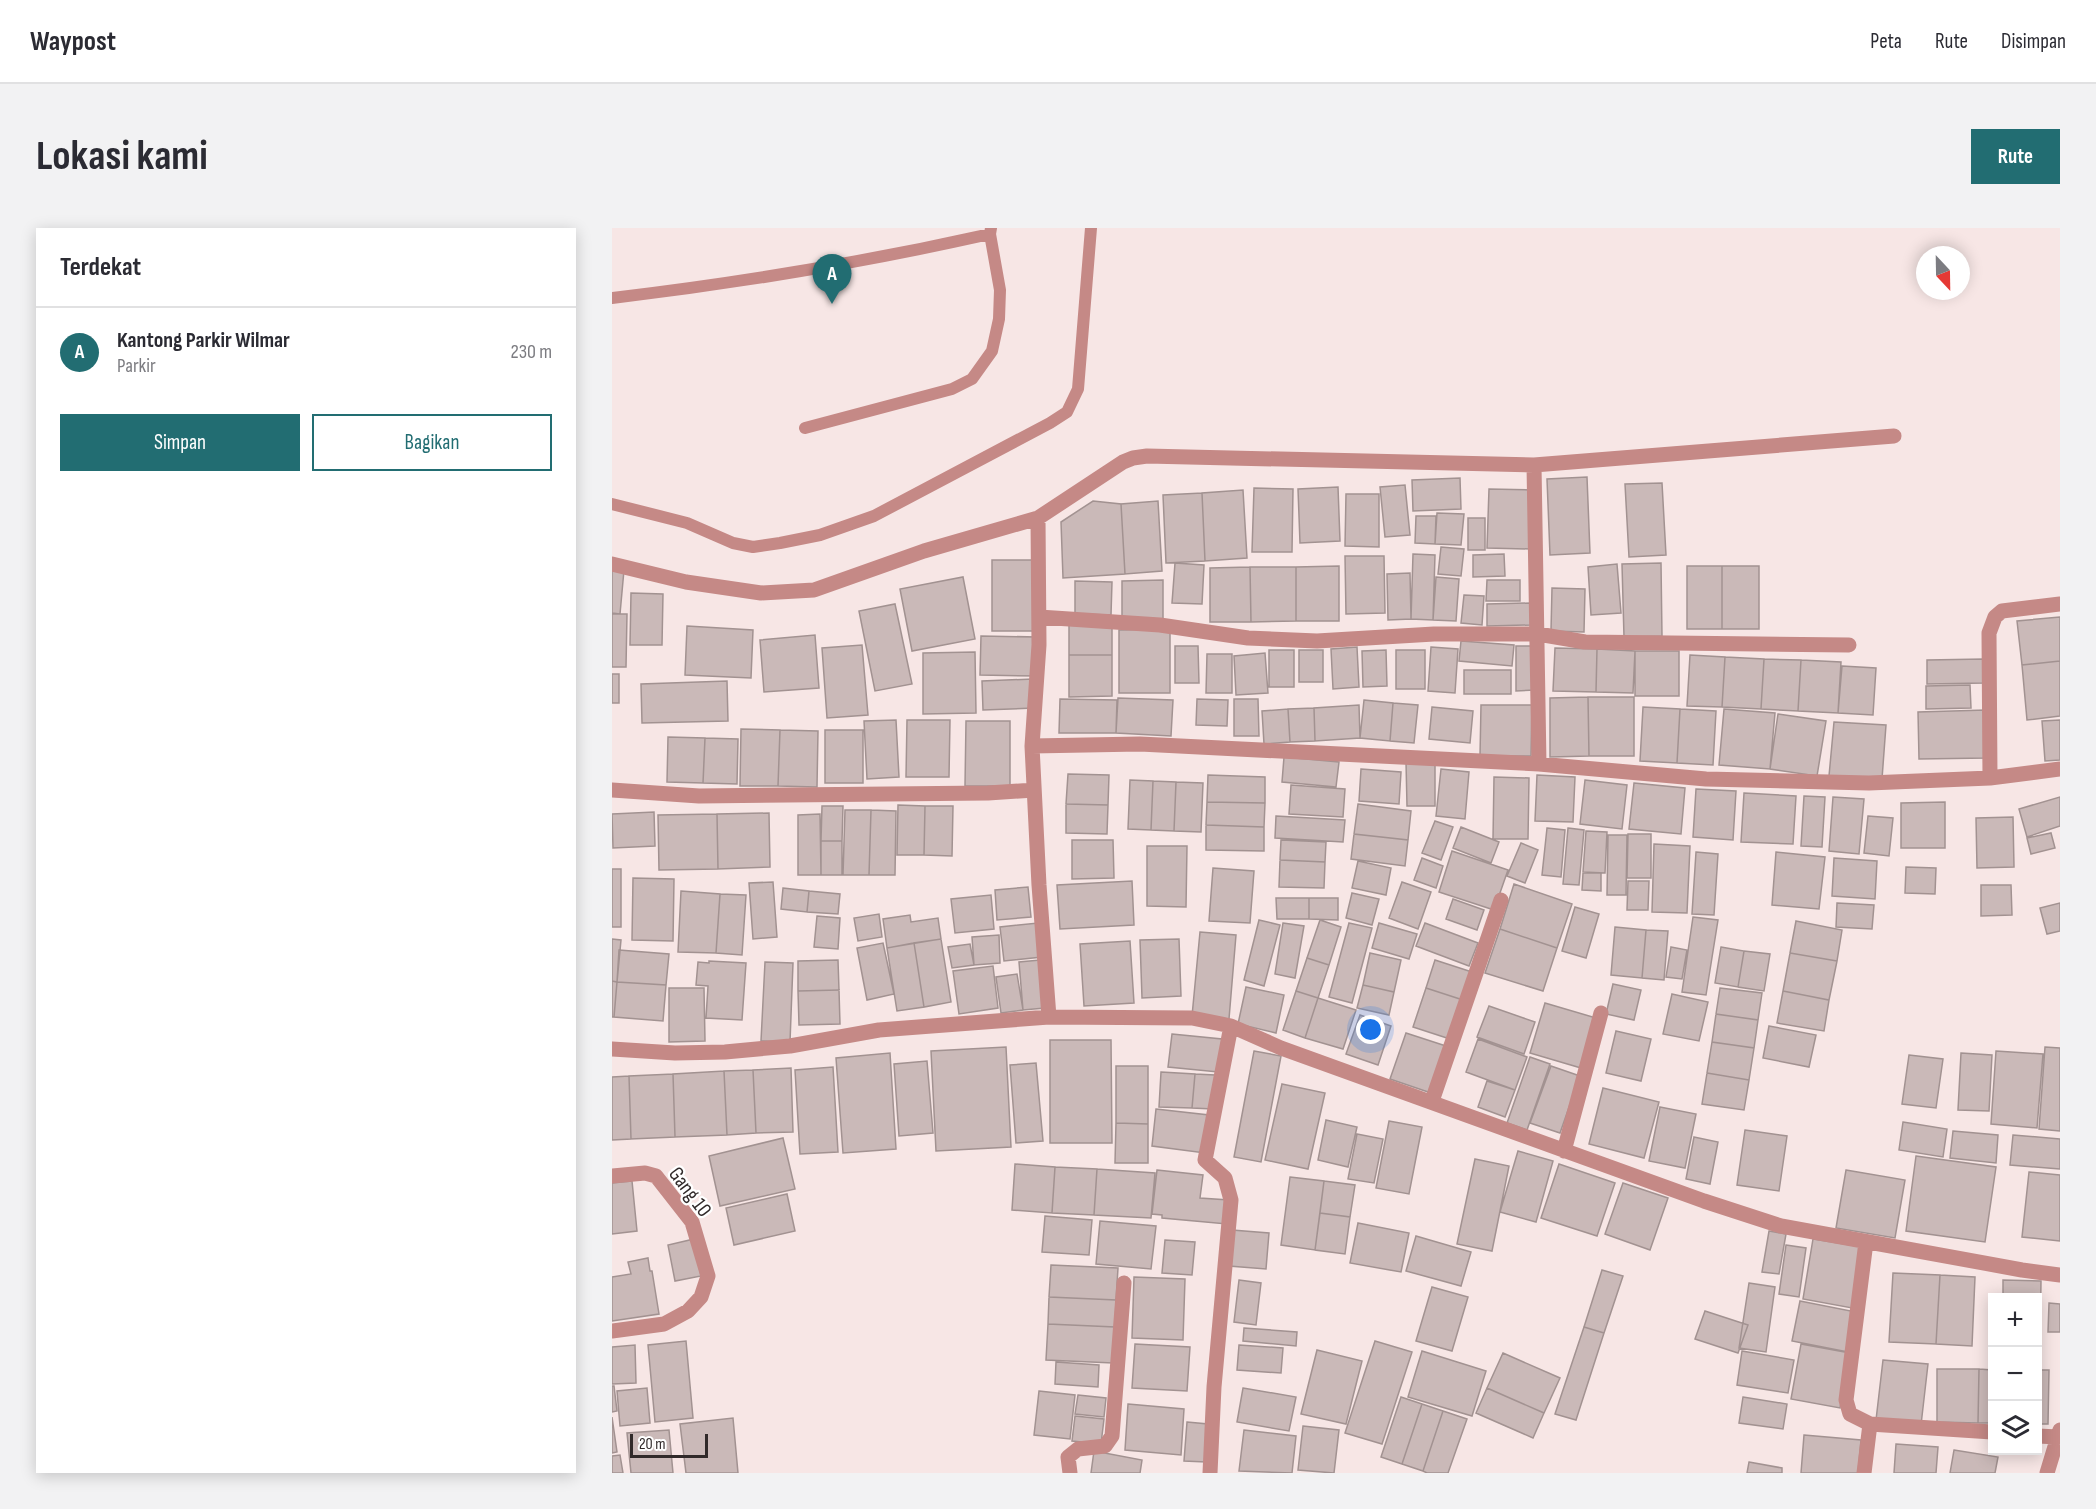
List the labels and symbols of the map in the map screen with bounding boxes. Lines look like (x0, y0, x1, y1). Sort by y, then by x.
north arrow (1916, 246, 1970, 300)
pin: A (812, 254, 852, 304)
your location (1356, 1015, 1385, 1044)
street label: Gang 10 (663, 1162, 717, 1222)
scale bar (630, 1431, 708, 1458)

